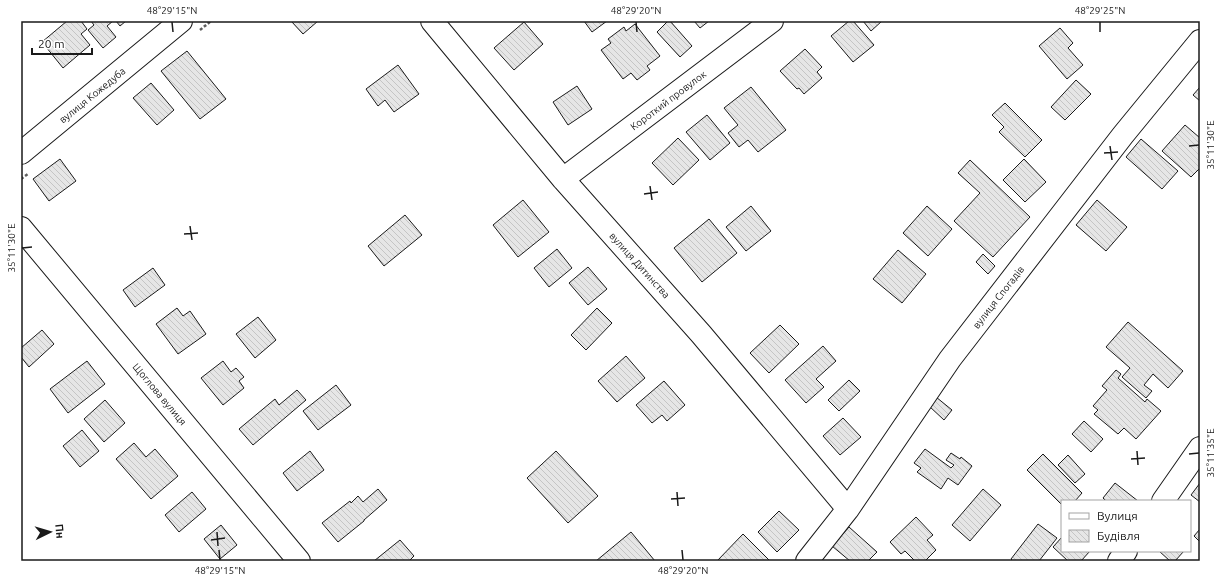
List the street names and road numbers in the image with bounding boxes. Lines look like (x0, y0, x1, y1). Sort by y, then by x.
street label: вулиця Кожедуба (57, 65, 128, 125)
street label: Короткий провулок (628, 68, 708, 132)
street label: вулиця Дитинства (607, 230, 672, 300)
street label: вулиця Спогадів (971, 264, 1026, 331)
street label: Щоглова вулиця (131, 361, 189, 427)

